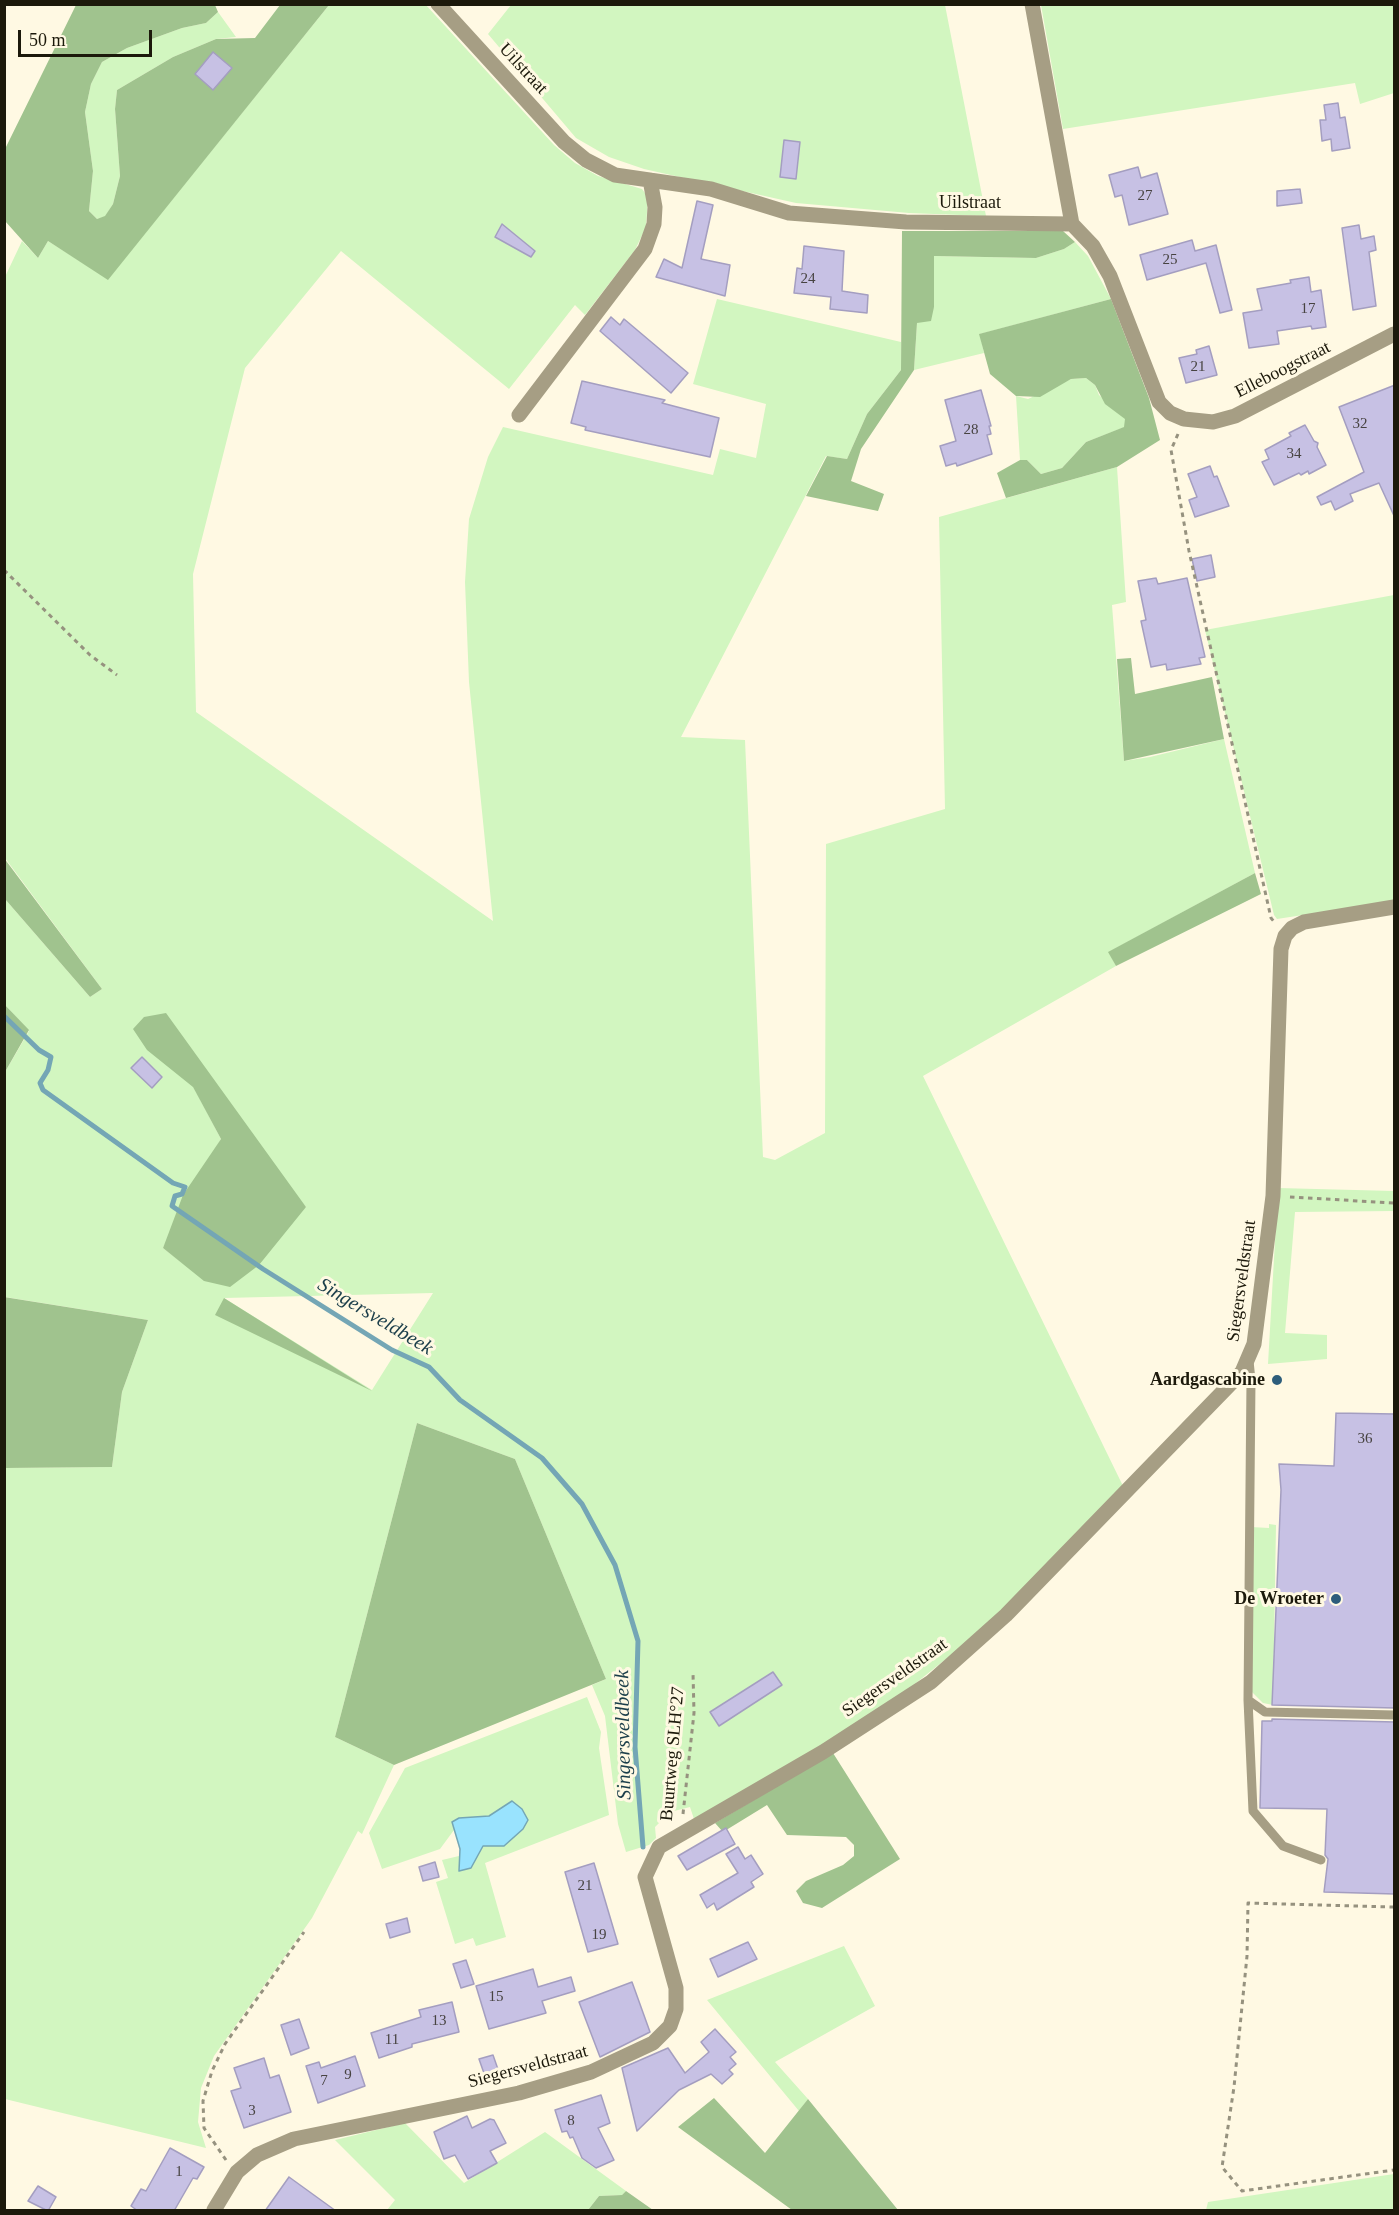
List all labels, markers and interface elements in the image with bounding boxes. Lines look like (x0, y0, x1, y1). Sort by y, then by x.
scale bar (21, 18, 154, 56)
text: 50 m (29, 30, 66, 50)
street label: Uilstraat (494, 39, 552, 99)
house number: 27 (1138, 187, 1152, 205)
street label: Uilstraat (939, 192, 1001, 214)
house number: 25 (1162, 251, 1178, 269)
house number: 24 (800, 270, 816, 288)
house number: 17 (1300, 300, 1316, 318)
street label: Elleboogstraat (1232, 337, 1334, 403)
house number: 21 (1190, 358, 1206, 376)
house number: 32 (1352, 415, 1368, 433)
house number: 28 (964, 421, 978, 439)
house number: 34 (1286, 445, 1302, 463)
street label: Siegersveldstraat (1223, 1219, 1261, 1343)
water label: Singersveldbeek (313, 1273, 437, 1361)
place label: Aardgascabine (1150, 1369, 1265, 1391)
marker: Aardgascabine (1270, 1373, 1284, 1387)
house number: 36 (1358, 1430, 1372, 1448)
place label: De Wroeter (1234, 1588, 1324, 1610)
marker: De Wroeter (1329, 1592, 1343, 1606)
street label: Siegersveldstraat (838, 1634, 952, 1722)
water label: Singersveldbeek (611, 1670, 637, 1800)
street label: Buurtweg SLH°27 (656, 1686, 690, 1822)
house number: 21 (578, 1877, 592, 1895)
house number: 19 (592, 1926, 606, 1944)
house number: 15 (488, 1988, 504, 2006)
house number: 13 (432, 2012, 446, 2030)
house number: 11 (385, 2031, 399, 2049)
street label: Siegersveldstraat (466, 2041, 590, 2093)
house number: 9 (344, 2066, 352, 2084)
house number: 7 (320, 2072, 328, 2090)
house number: 3 (248, 2102, 256, 2120)
house number: 8 (567, 2112, 575, 2130)
house number: 1 (175, 2163, 183, 2181)

